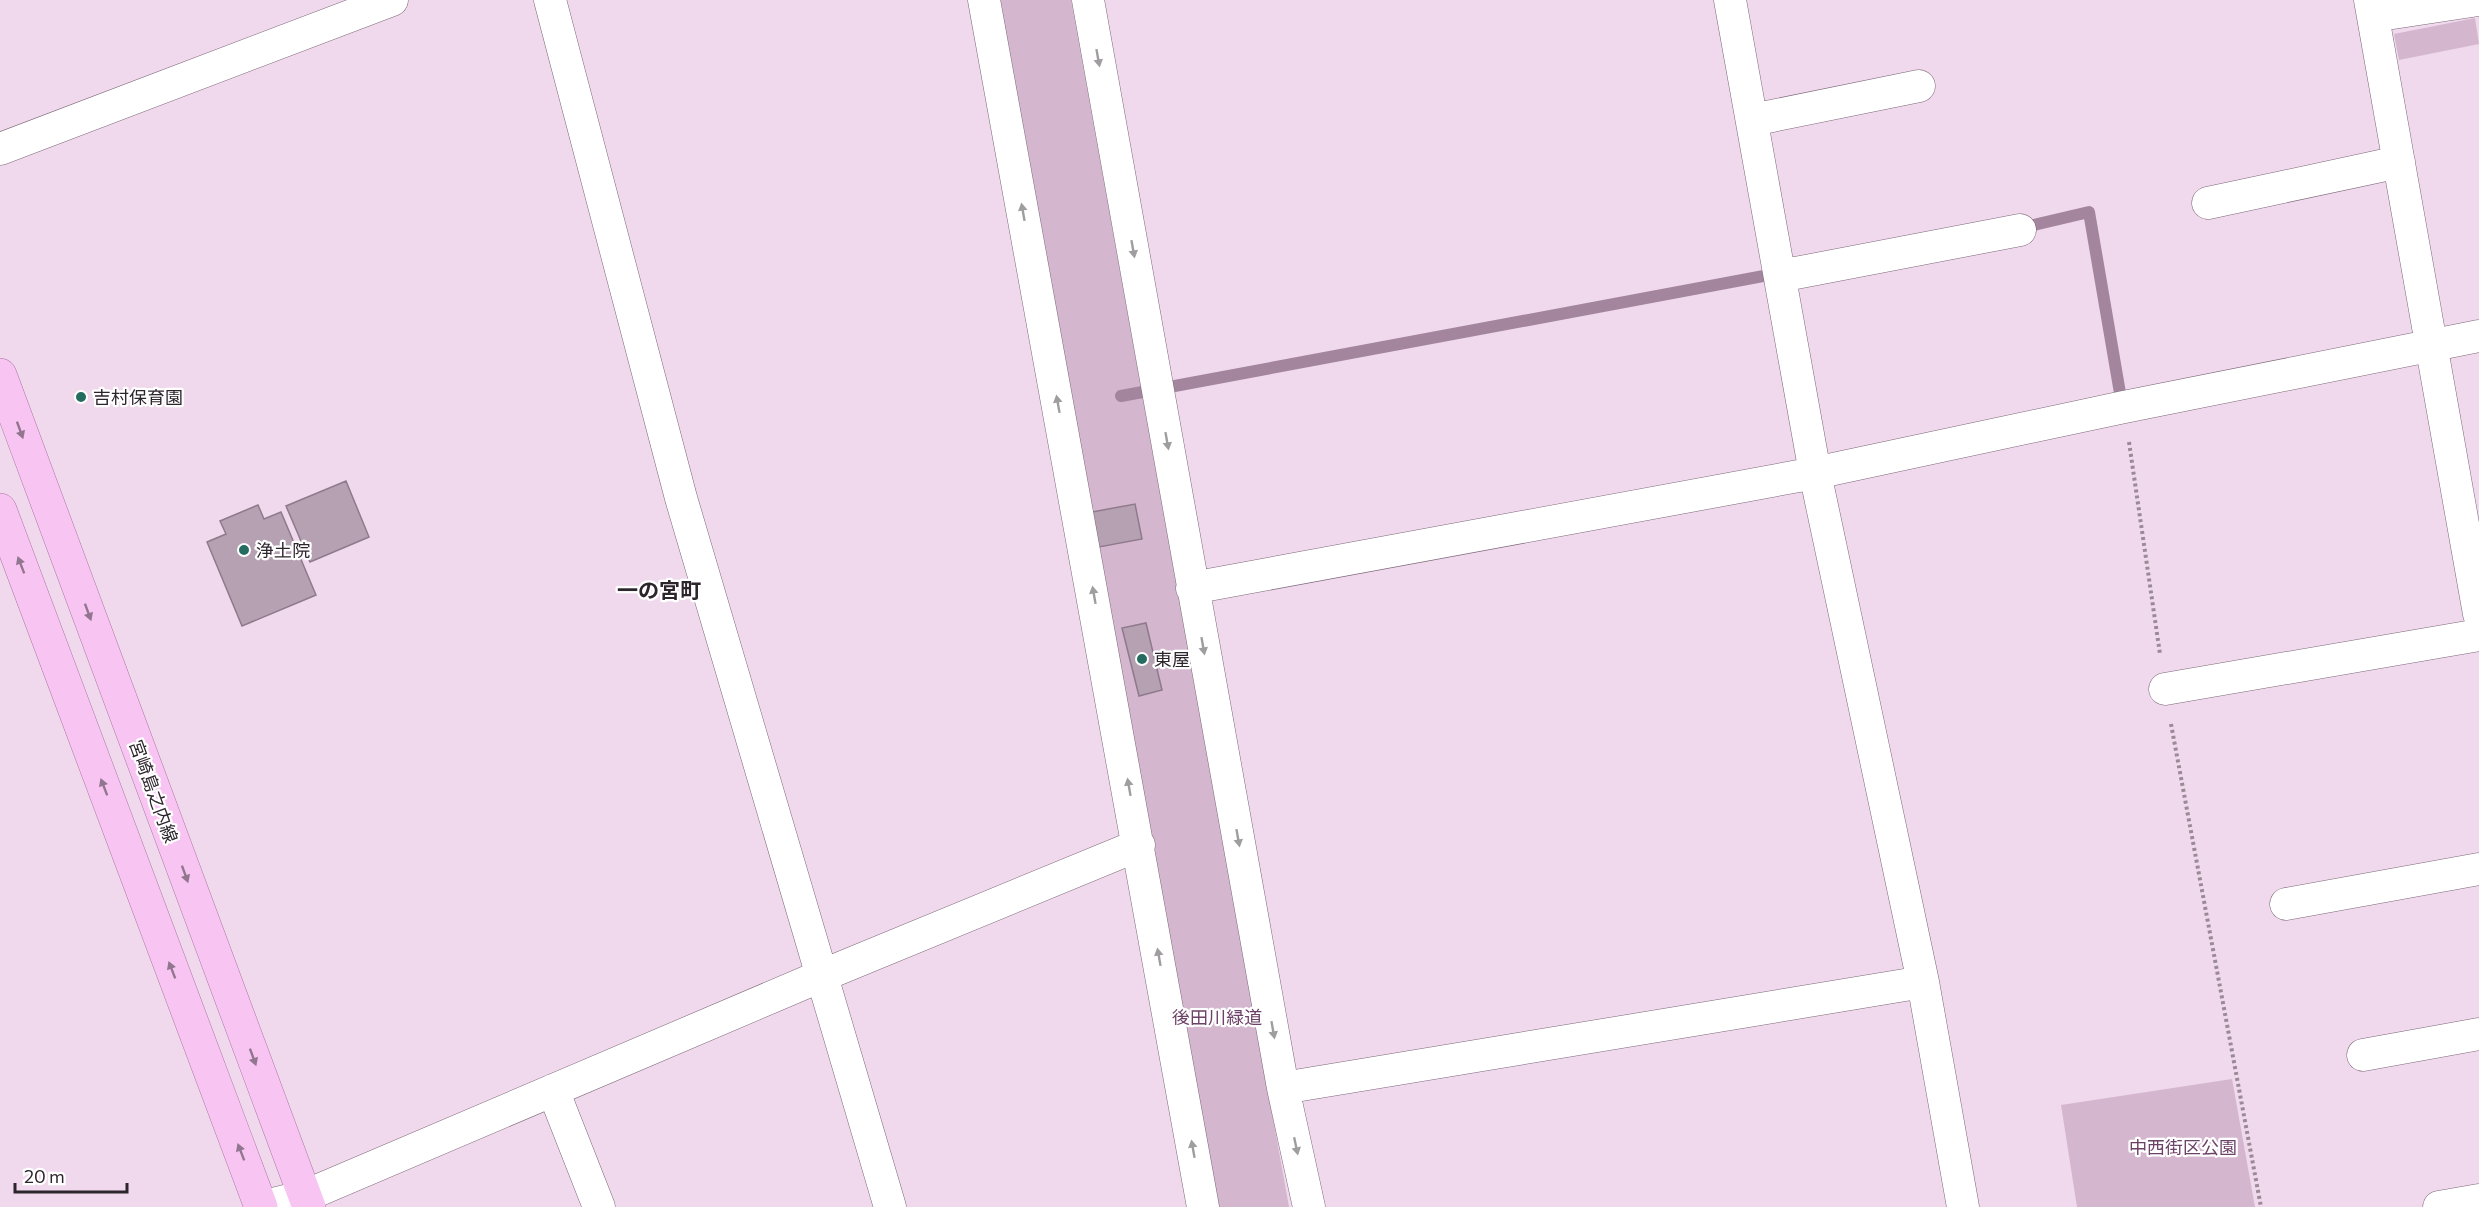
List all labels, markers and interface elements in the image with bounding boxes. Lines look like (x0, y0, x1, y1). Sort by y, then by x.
one-way arrow (1094, 48, 1103, 67)
one-way arrow (1018, 202, 1027, 221)
one-way arrow (1129, 240, 1138, 259)
place label: 吉村保育園 (93, 386, 183, 408)
marker: 吉村保育園 (74, 390, 88, 404)
one-way arrow (1053, 394, 1062, 413)
one-way arrow (16, 421, 26, 439)
one-way arrow (1163, 432, 1172, 451)
place label: 浄土院 (256, 539, 310, 561)
marker: 浄土院 (237, 543, 251, 557)
one-way arrow (15, 556, 25, 574)
district label: 一の宮町 (617, 577, 701, 602)
one-way arrow (1089, 586, 1098, 605)
one-way arrow (84, 604, 94, 622)
one-way arrow (1199, 637, 1208, 656)
place label: 東屋 (1154, 648, 1190, 670)
marker: 東屋 (1135, 652, 1149, 666)
street label: 宮崎島之内線 (125, 736, 183, 846)
one-way arrow (99, 778, 108, 796)
one-way arrow (1124, 778, 1133, 797)
one-way arrow (1234, 829, 1243, 848)
one-way arrow (181, 865, 191, 883)
one-way arrow (1154, 948, 1163, 967)
one-way arrow (167, 960, 177, 978)
park label: 後田川緑道 (1172, 1006, 1262, 1028)
one-way arrow (1269, 1020, 1278, 1039)
one-way arrow (249, 1048, 258, 1066)
one-way arrow (1292, 1136, 1301, 1155)
park label: 中西街区公園 (2129, 1136, 2237, 1158)
one-way arrow (1188, 1140, 1197, 1159)
one-way arrow (236, 1143, 245, 1161)
scale bar (15, 1156, 128, 1194)
text: 20 m (24, 1165, 65, 1187)

